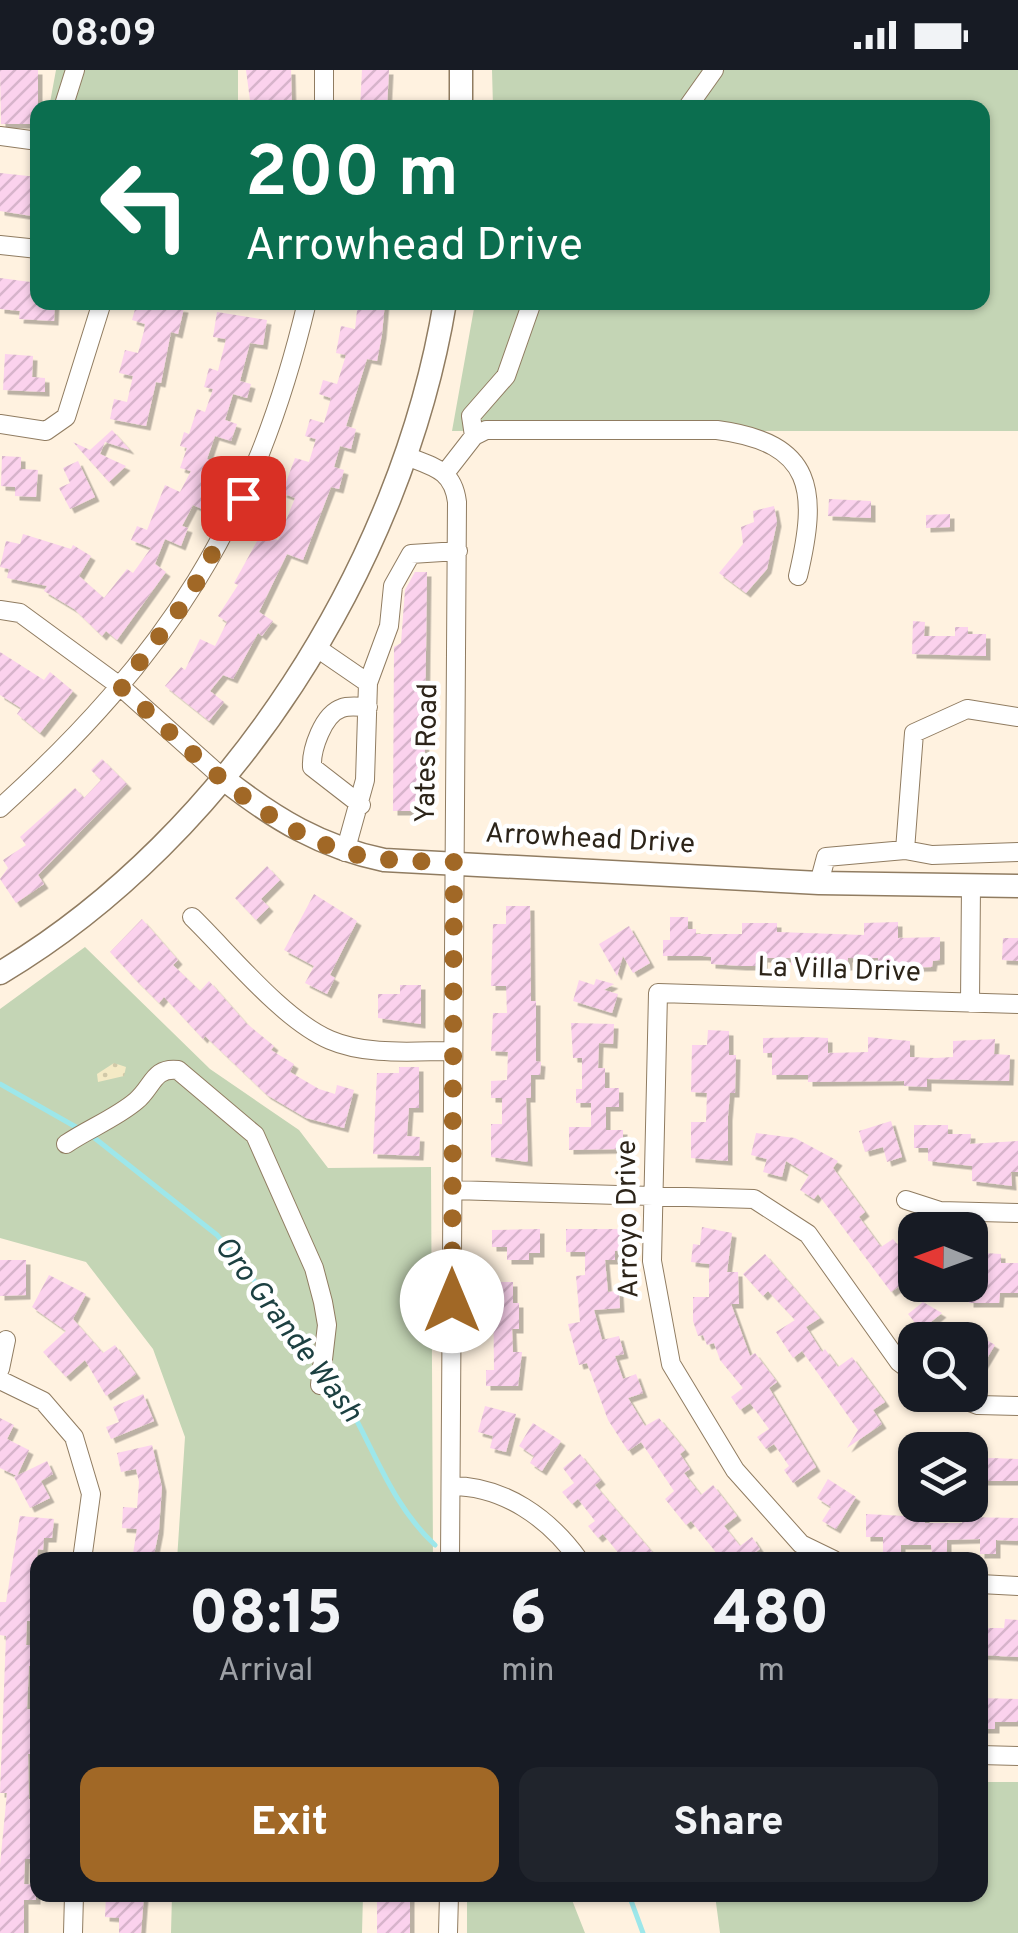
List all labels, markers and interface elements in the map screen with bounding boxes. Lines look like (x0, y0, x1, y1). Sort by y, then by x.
text: 08:09 (50, 11, 156, 60)
text: 200 m (245, 132, 459, 221)
icon: left (80, 140, 210, 270)
text: Arrowhead Drive (245, 219, 583, 276)
pin (201, 456, 286, 541)
icon: arrive (216, 471, 271, 526)
street label: Yates Road (409, 683, 447, 823)
street label: Arrowhead Drive (484, 817, 696, 863)
street label: La Villa Drive (757, 950, 921, 992)
street label: Arroyo Drive (610, 1139, 648, 1299)
north arrow (898, 1212, 988, 1302)
map controls (898, 1212, 988, 1522)
water label: Oro Grande Wash (205, 1230, 369, 1430)
position arrow (400, 1249, 504, 1353)
button: search (898, 1322, 988, 1412)
button: layers (898, 1432, 988, 1522)
text: 08:15 (189, 1579, 343, 1655)
text: 6 (509, 1579, 547, 1655)
text: 480 (713, 1579, 829, 1655)
text: Arrival (218, 1652, 313, 1692)
text: min (501, 1652, 555, 1692)
text: m (758, 1652, 785, 1692)
button: Exit (80, 1767, 499, 1882)
button: Share (519, 1767, 938, 1882)

